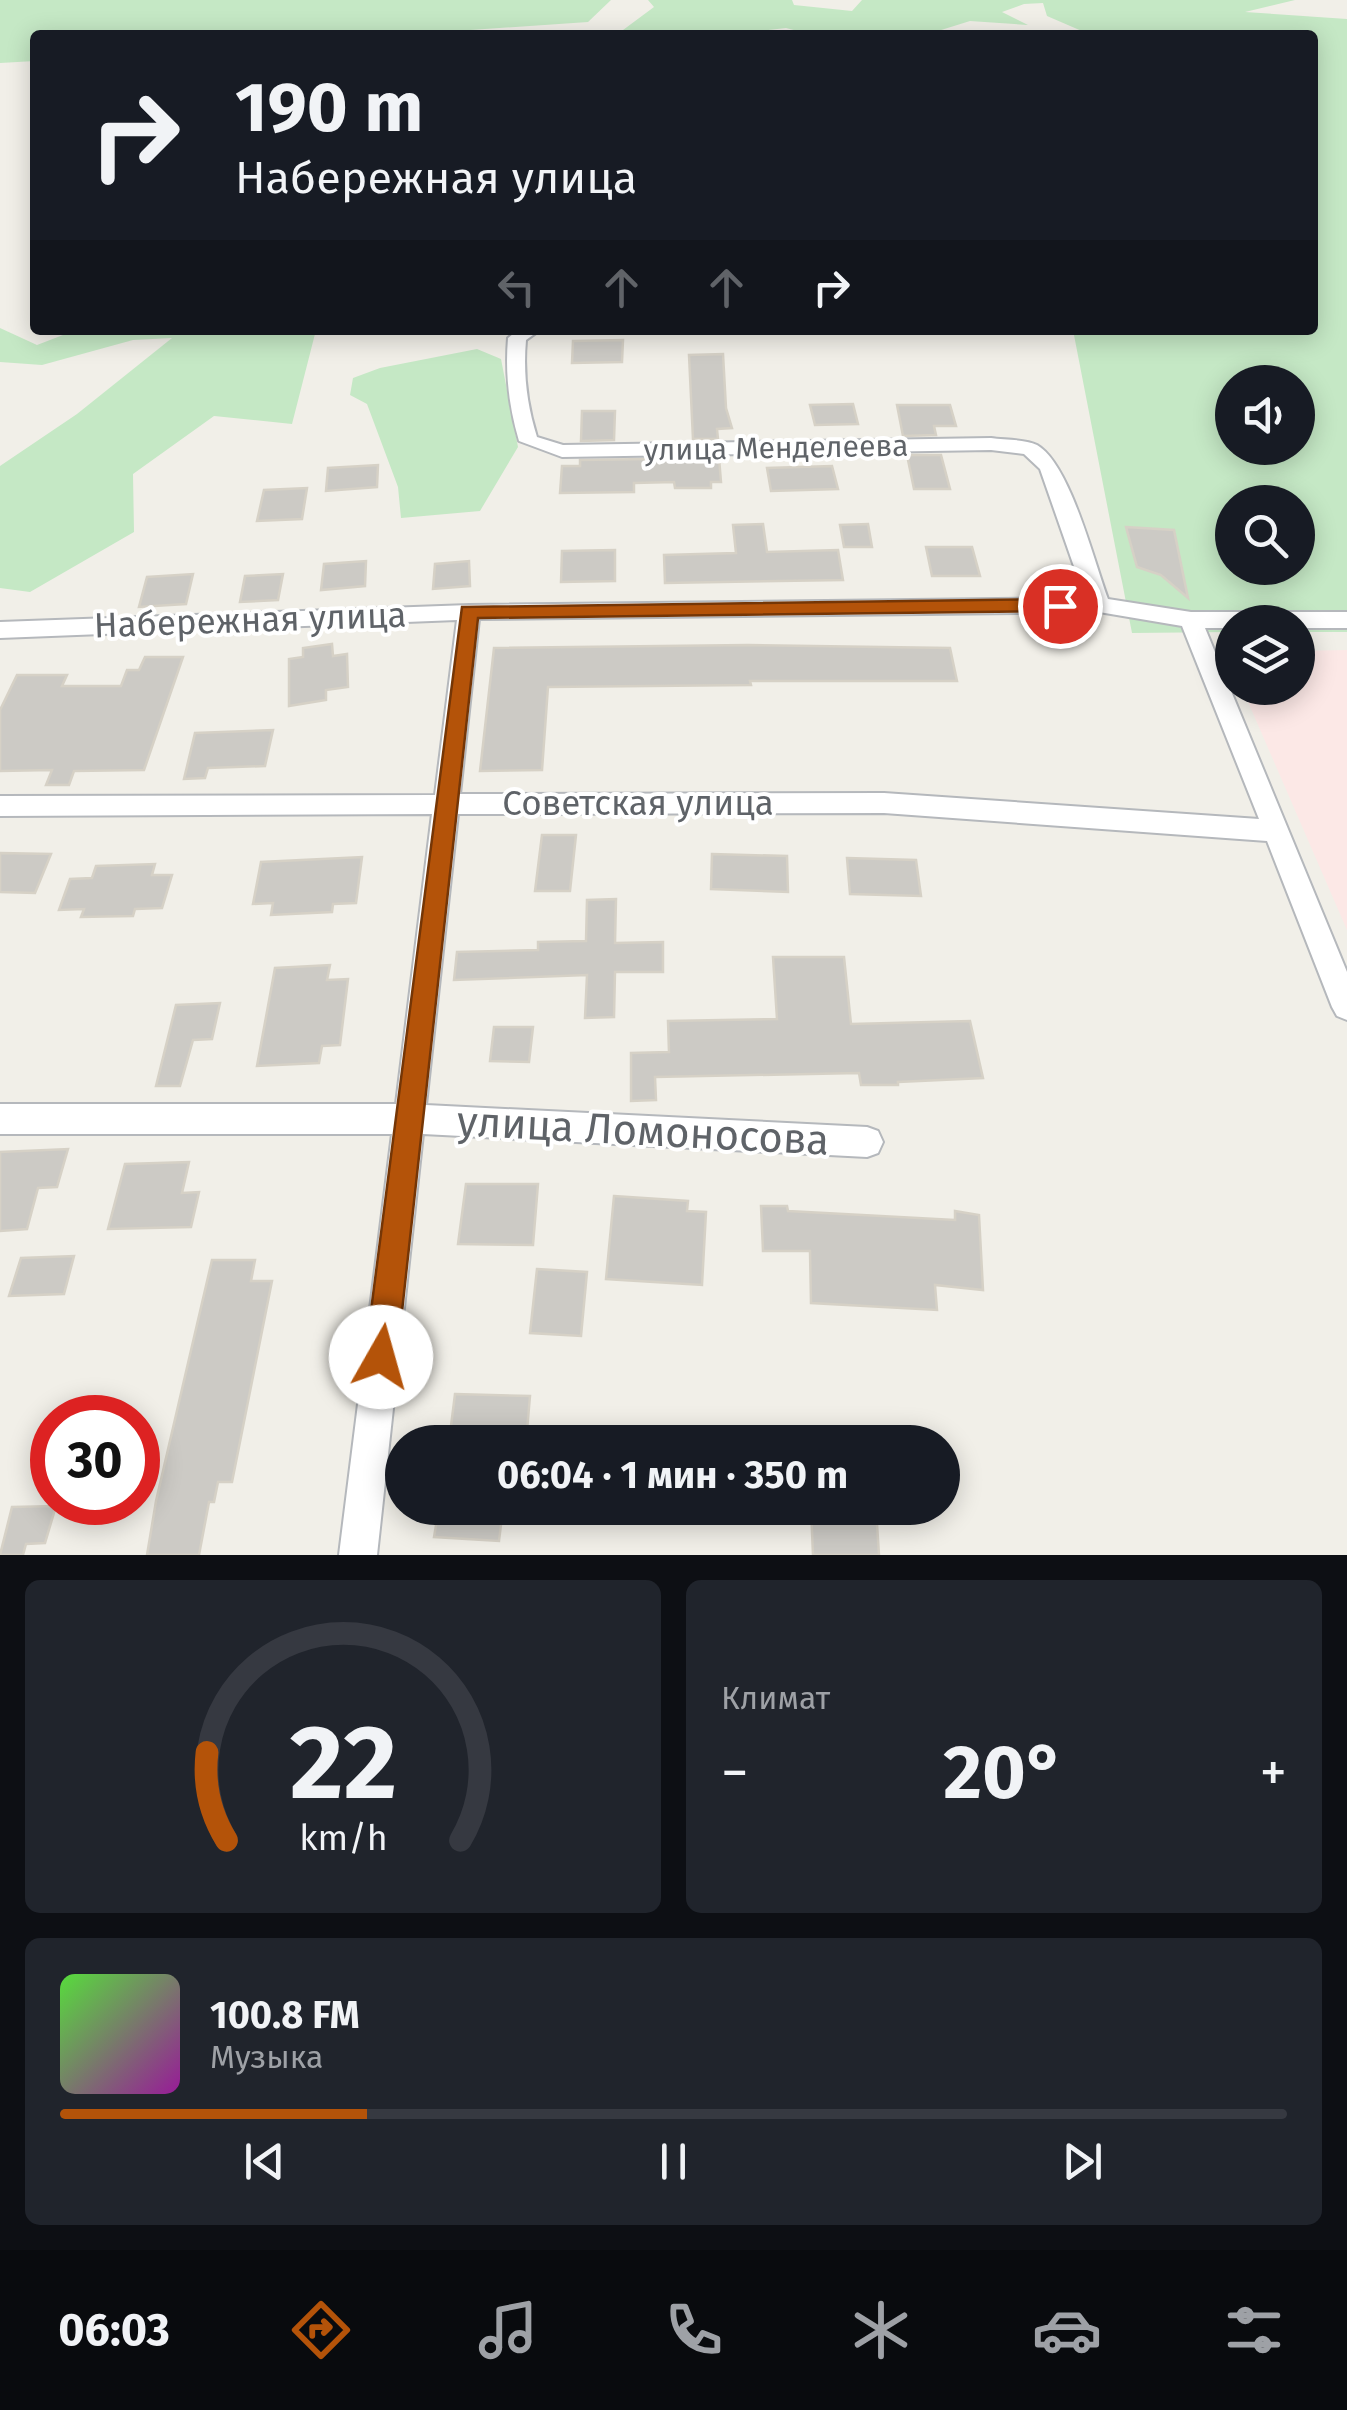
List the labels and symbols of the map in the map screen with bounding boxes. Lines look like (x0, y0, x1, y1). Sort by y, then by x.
street label: улица Менделеева (643, 428, 909, 468)
pin (1018, 564, 1103, 649)
street label: Набережная улица (93, 594, 407, 646)
street label: Советская улица (502, 782, 774, 824)
street label: улица Ломоносова (456, 1096, 830, 1166)
position arrow (329, 1305, 433, 1409)
speed limit sign: 30 (30, 1395, 160, 1525)

